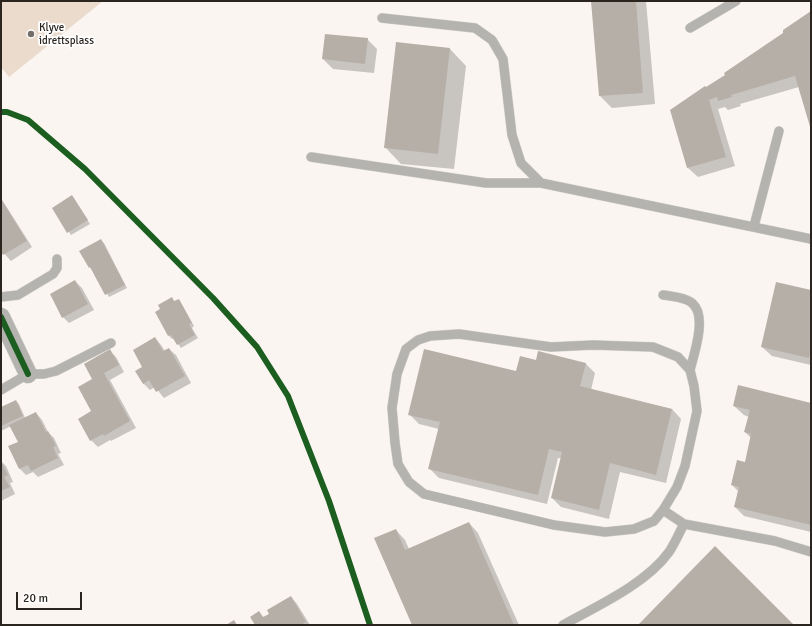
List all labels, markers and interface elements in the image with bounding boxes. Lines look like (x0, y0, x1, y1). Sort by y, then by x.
place label: Klyve idrettsplass (39, 21, 94, 47)
marker: Klyve idrettsplass (26, 29, 36, 39)
scale bar (18, 584, 84, 610)
text: 20 m (23, 591, 48, 606)

